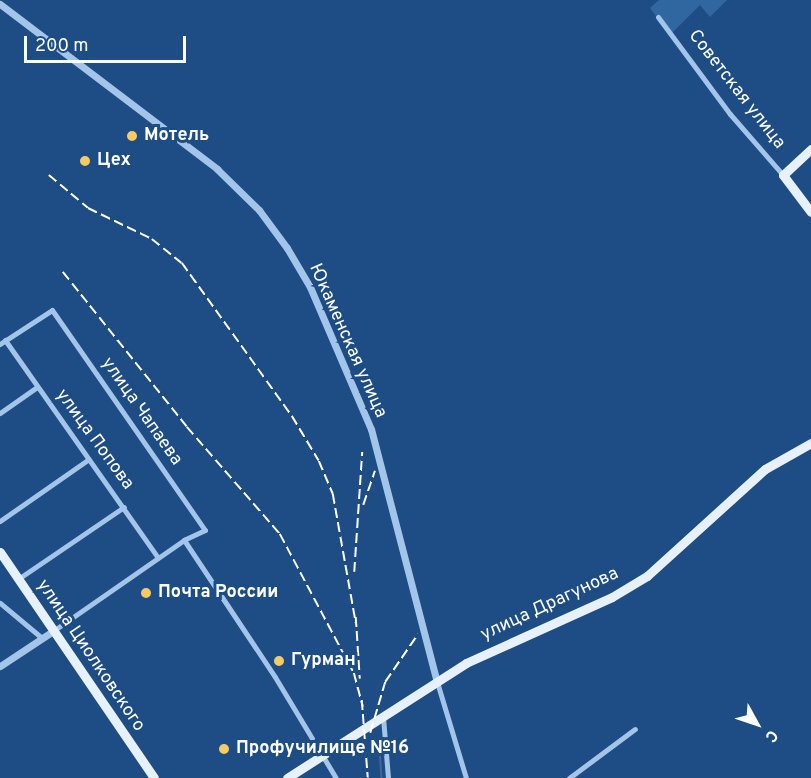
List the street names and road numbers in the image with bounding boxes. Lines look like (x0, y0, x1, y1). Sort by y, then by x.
street label: Советская улица (683, 26, 789, 154)
street label: Юкаменская улица (303, 261, 391, 421)
street label: улица Чапаева (96, 354, 186, 470)
street label: улица Попова (50, 386, 138, 494)
street label: улица Драгунова (478, 564, 622, 646)
street label: улица Циолковского (31, 576, 149, 736)

